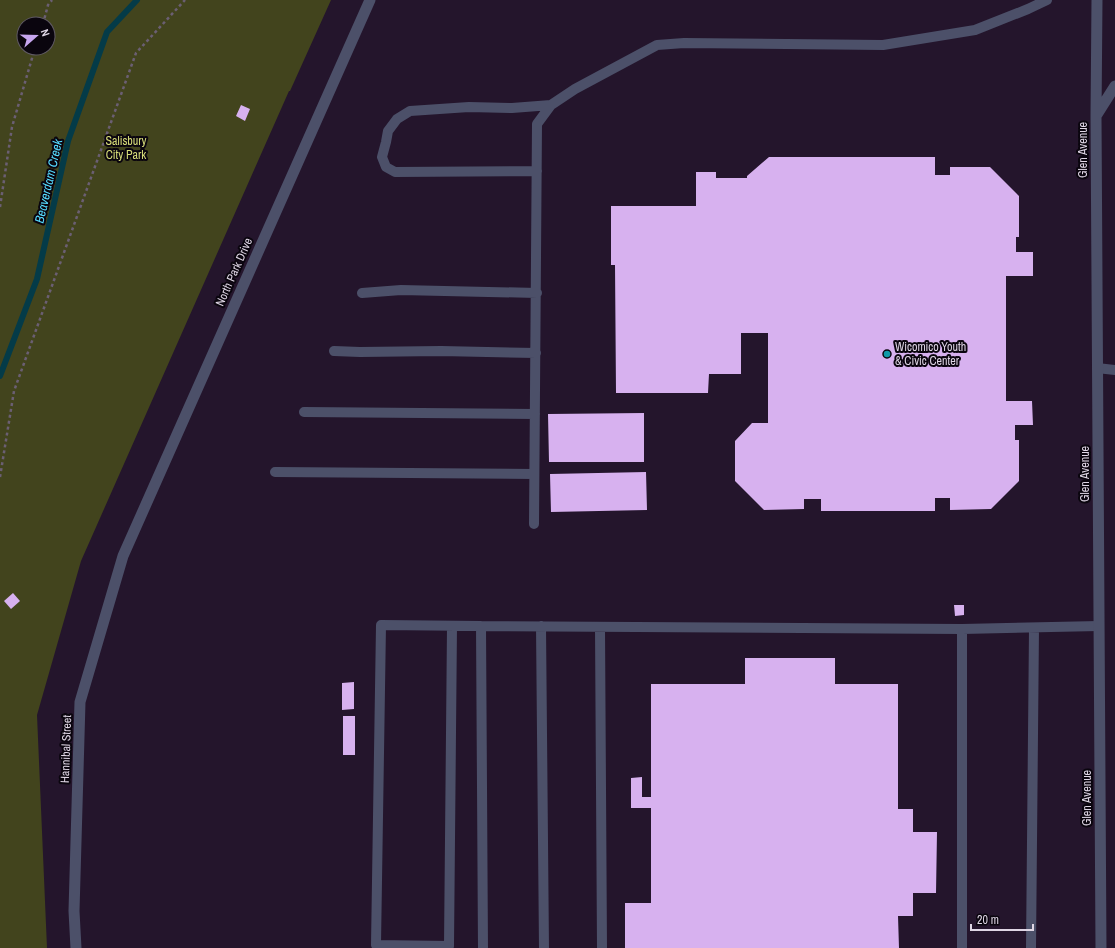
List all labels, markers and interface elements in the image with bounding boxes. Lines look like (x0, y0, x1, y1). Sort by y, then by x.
north arrow (16, 16, 56, 56)
text: N (38, 27, 53, 38)
street label: Glen Avenue (1075, 122, 1091, 178)
park label: Salisbury City Park (105, 133, 147, 163)
water label: Beaverdam Creek (31, 137, 67, 225)
street label: North Park Drive (212, 235, 256, 309)
place label: Wicomico Youth & Civic Center (895, 339, 966, 369)
marker: Wicomico Youth & Civic Center (882, 349, 892, 359)
street label: Glen Avenue (1077, 446, 1093, 502)
street label: Hannibal Street (57, 714, 75, 783)
street label: Glen Avenue (1079, 770, 1095, 826)
scale bar (971, 906, 1033, 932)
text: 20 m (977, 912, 999, 928)

